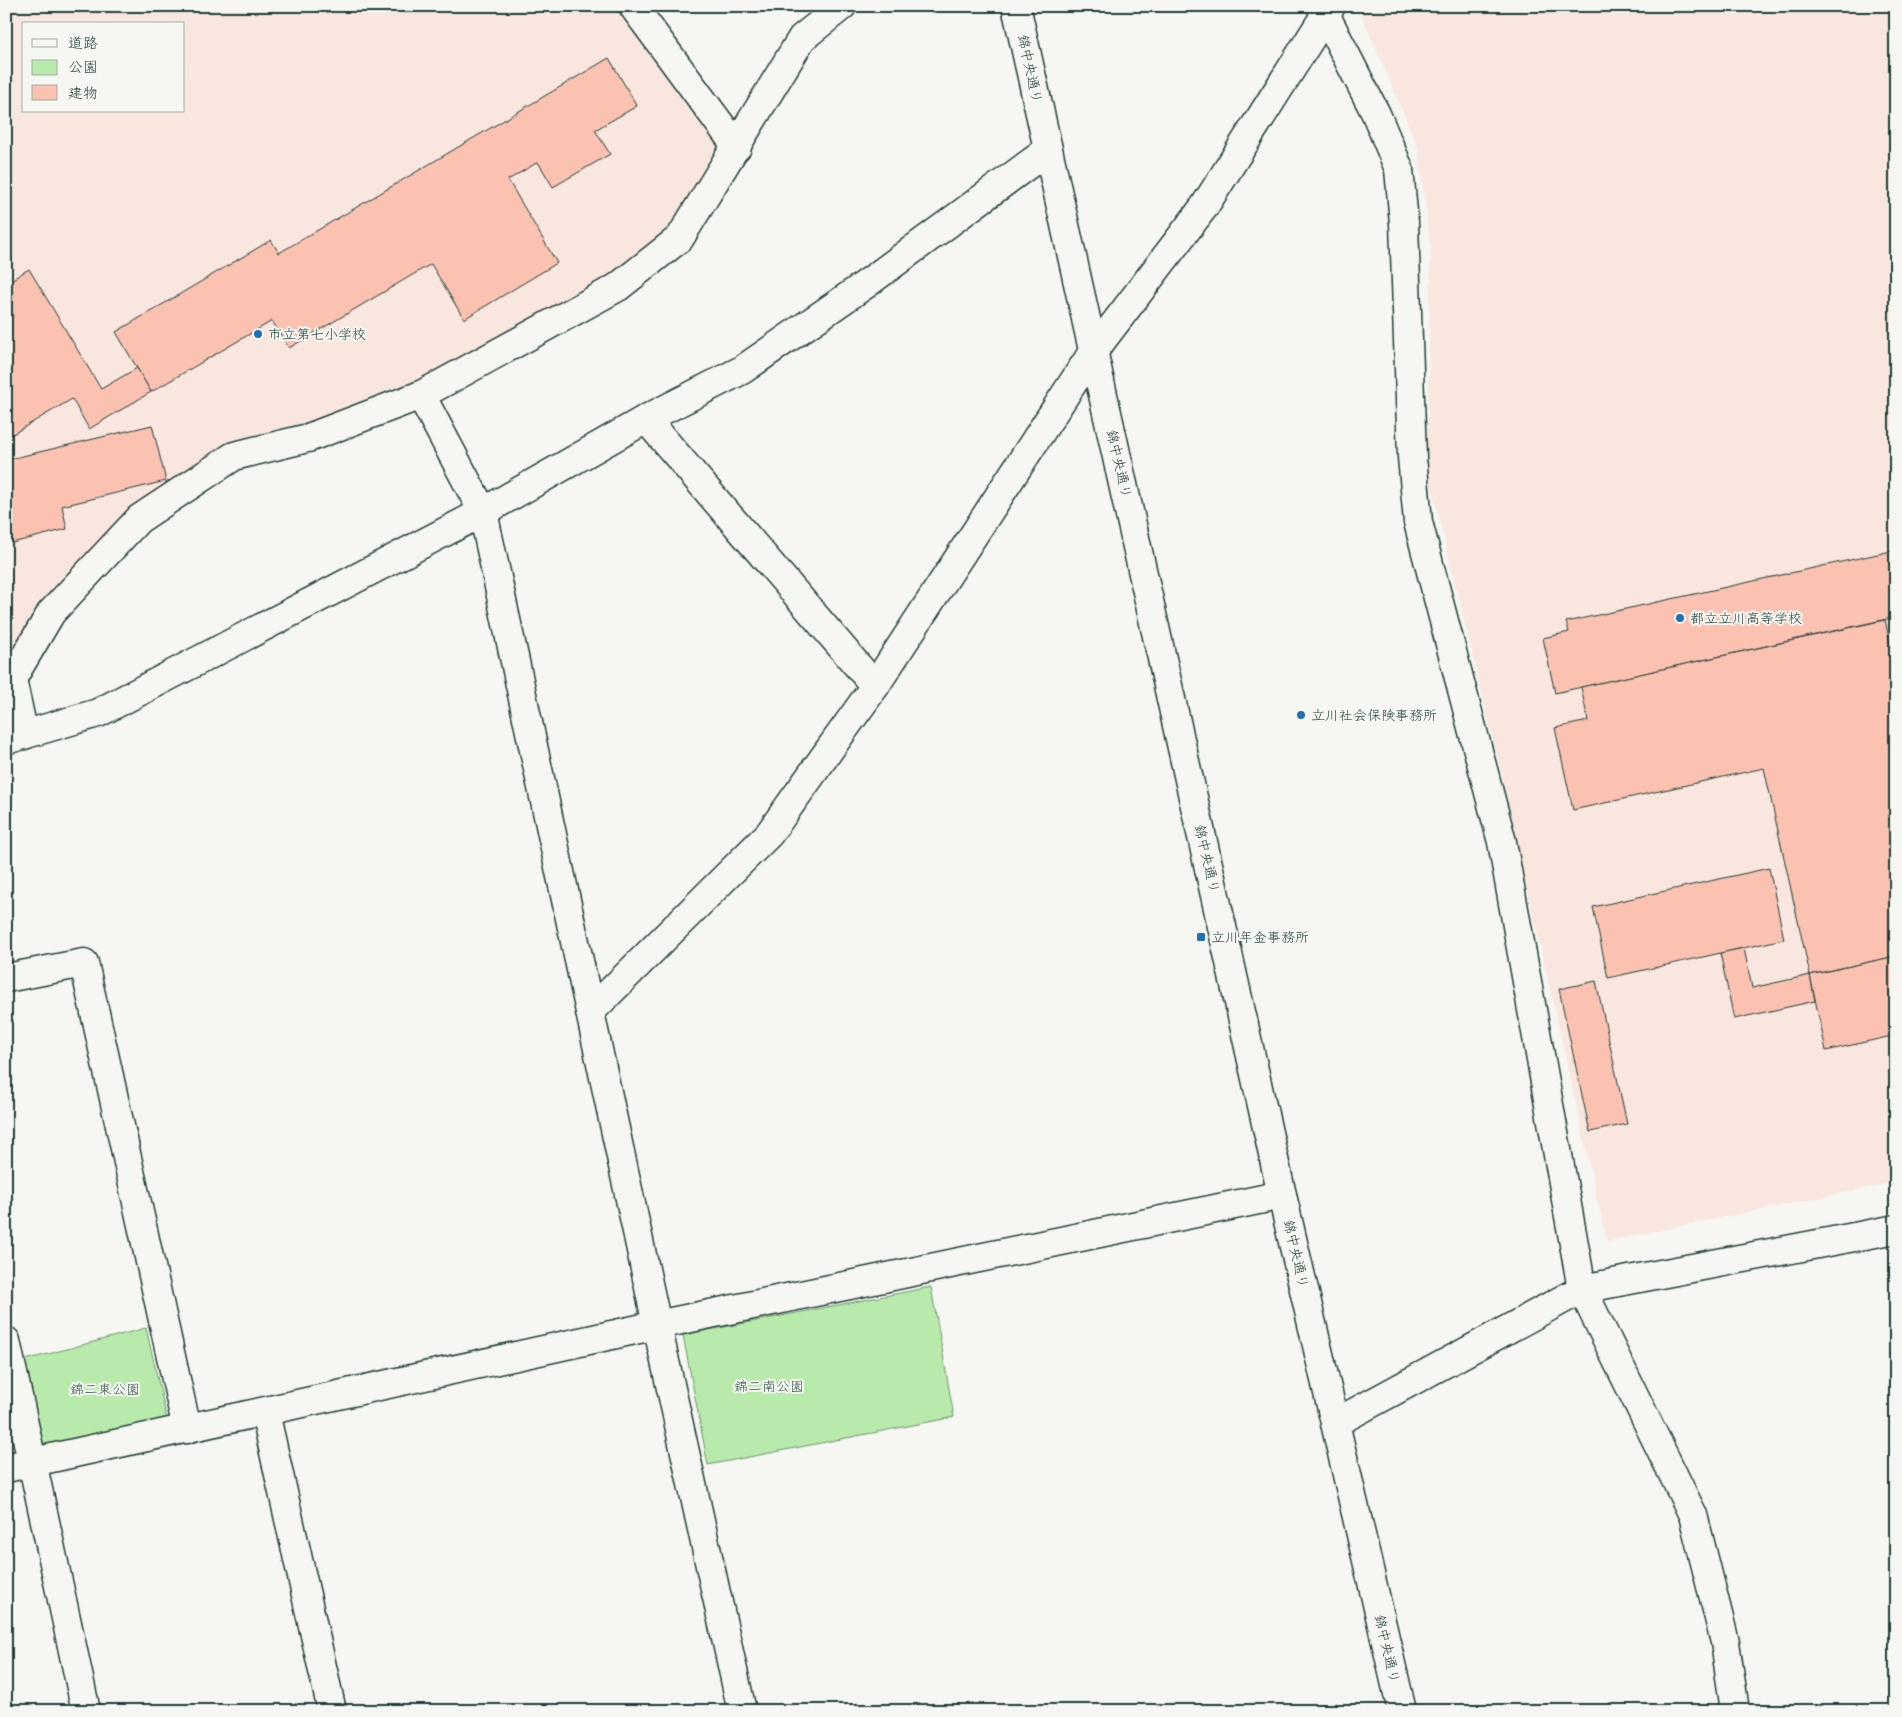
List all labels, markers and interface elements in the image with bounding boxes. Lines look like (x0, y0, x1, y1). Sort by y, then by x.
legend (22, 22, 185, 112)
text: 道路 (68, 30, 98, 56)
street label: 錦中央通り (1010, 32, 1050, 106)
text: 公園 (68, 54, 98, 80)
text: 建物 (68, 80, 98, 106)
place label: 市立第七小学校 (268, 322, 366, 347)
marker: 市立第七小学校 (252, 328, 264, 340)
street label: 錦中央通り (1099, 427, 1139, 501)
place label: 都立立川高等学校 (1690, 606, 1802, 631)
marker: 都立立川高等学校 (1674, 612, 1686, 624)
place label: 立川社会保険事務所 (1311, 703, 1437, 728)
marker: 立川社会保険事務所 (1295, 709, 1307, 721)
street label: 錦中央通り (1187, 822, 1227, 896)
place label: 立川年金事務所 (1211, 925, 1309, 950)
marker: 立川年金事務所 (1195, 931, 1207, 943)
street label: 錦中央通り (1276, 1217, 1316, 1291)
park label: 錦二南公園 (734, 1374, 804, 1399)
park label: 錦二東公園 (70, 1377, 140, 1402)
street label: 錦中央通り (1367, 1612, 1407, 1686)

